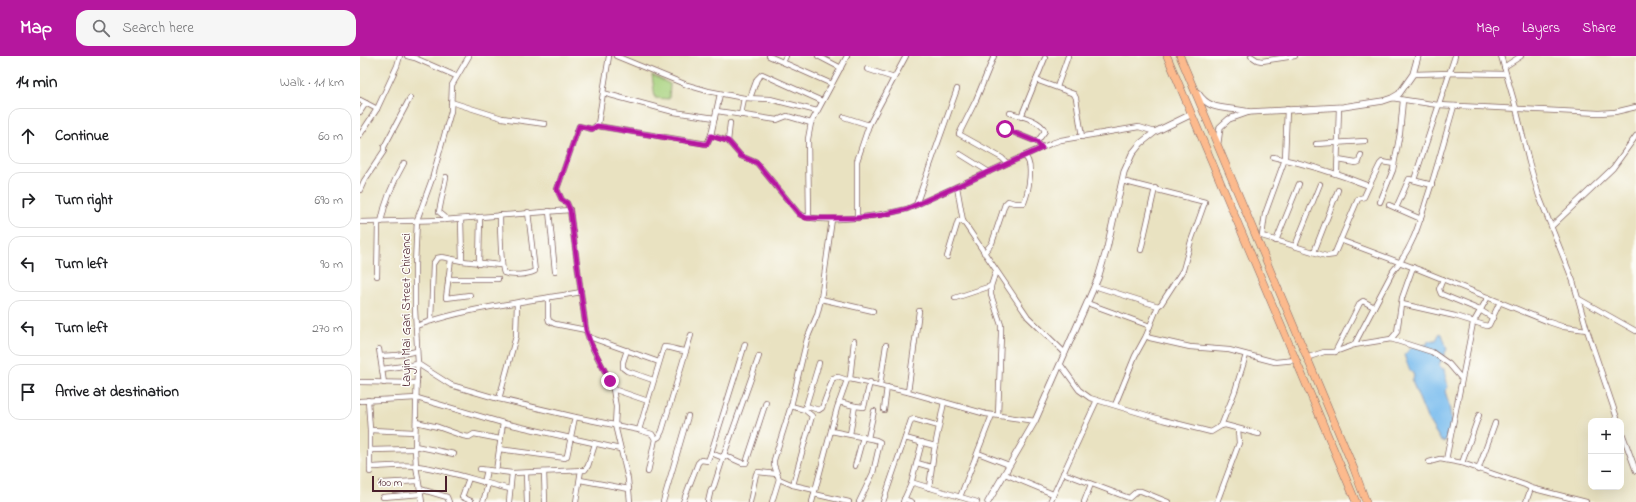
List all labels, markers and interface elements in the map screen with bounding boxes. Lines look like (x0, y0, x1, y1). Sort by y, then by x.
search box (76, 10, 356, 46)
text: Map (20, 15, 52, 42)
icon: search (90, 17, 112, 39)
text: Search here (122, 17, 194, 39)
text: Map (1476, 18, 1500, 39)
text: Layers (1522, 18, 1560, 39)
text: Share (1582, 18, 1616, 39)
text: 14 min (16, 70, 57, 95)
text: Walk · 1.1 km (280, 73, 344, 92)
route start (996, 120, 1014, 138)
icon: ahead (17, 125, 39, 147)
text: Continue (55, 125, 109, 147)
text: 60 m (318, 127, 343, 146)
icon: right (17, 189, 39, 211)
text: Turn right (55, 189, 113, 211)
text: 690 m (314, 191, 343, 210)
street label: Layin Mai Gari Street Chiranci (397, 233, 417, 387)
icon: left (17, 253, 39, 275)
text: Turn left (55, 253, 108, 275)
text: 90 m (320, 255, 343, 274)
icon: left (17, 317, 39, 339)
text: Turn left (55, 317, 108, 339)
text: 270 m (312, 319, 343, 338)
route end (601, 372, 619, 390)
icon: arrive (17, 381, 39, 403)
text: Arrive at destination (55, 381, 179, 403)
map controls (1588, 418, 1624, 490)
button: + (1588, 418, 1624, 454)
button: − (1588, 454, 1624, 490)
scale bar (372, 474, 447, 493)
text: 100 m (378, 475, 402, 491)

